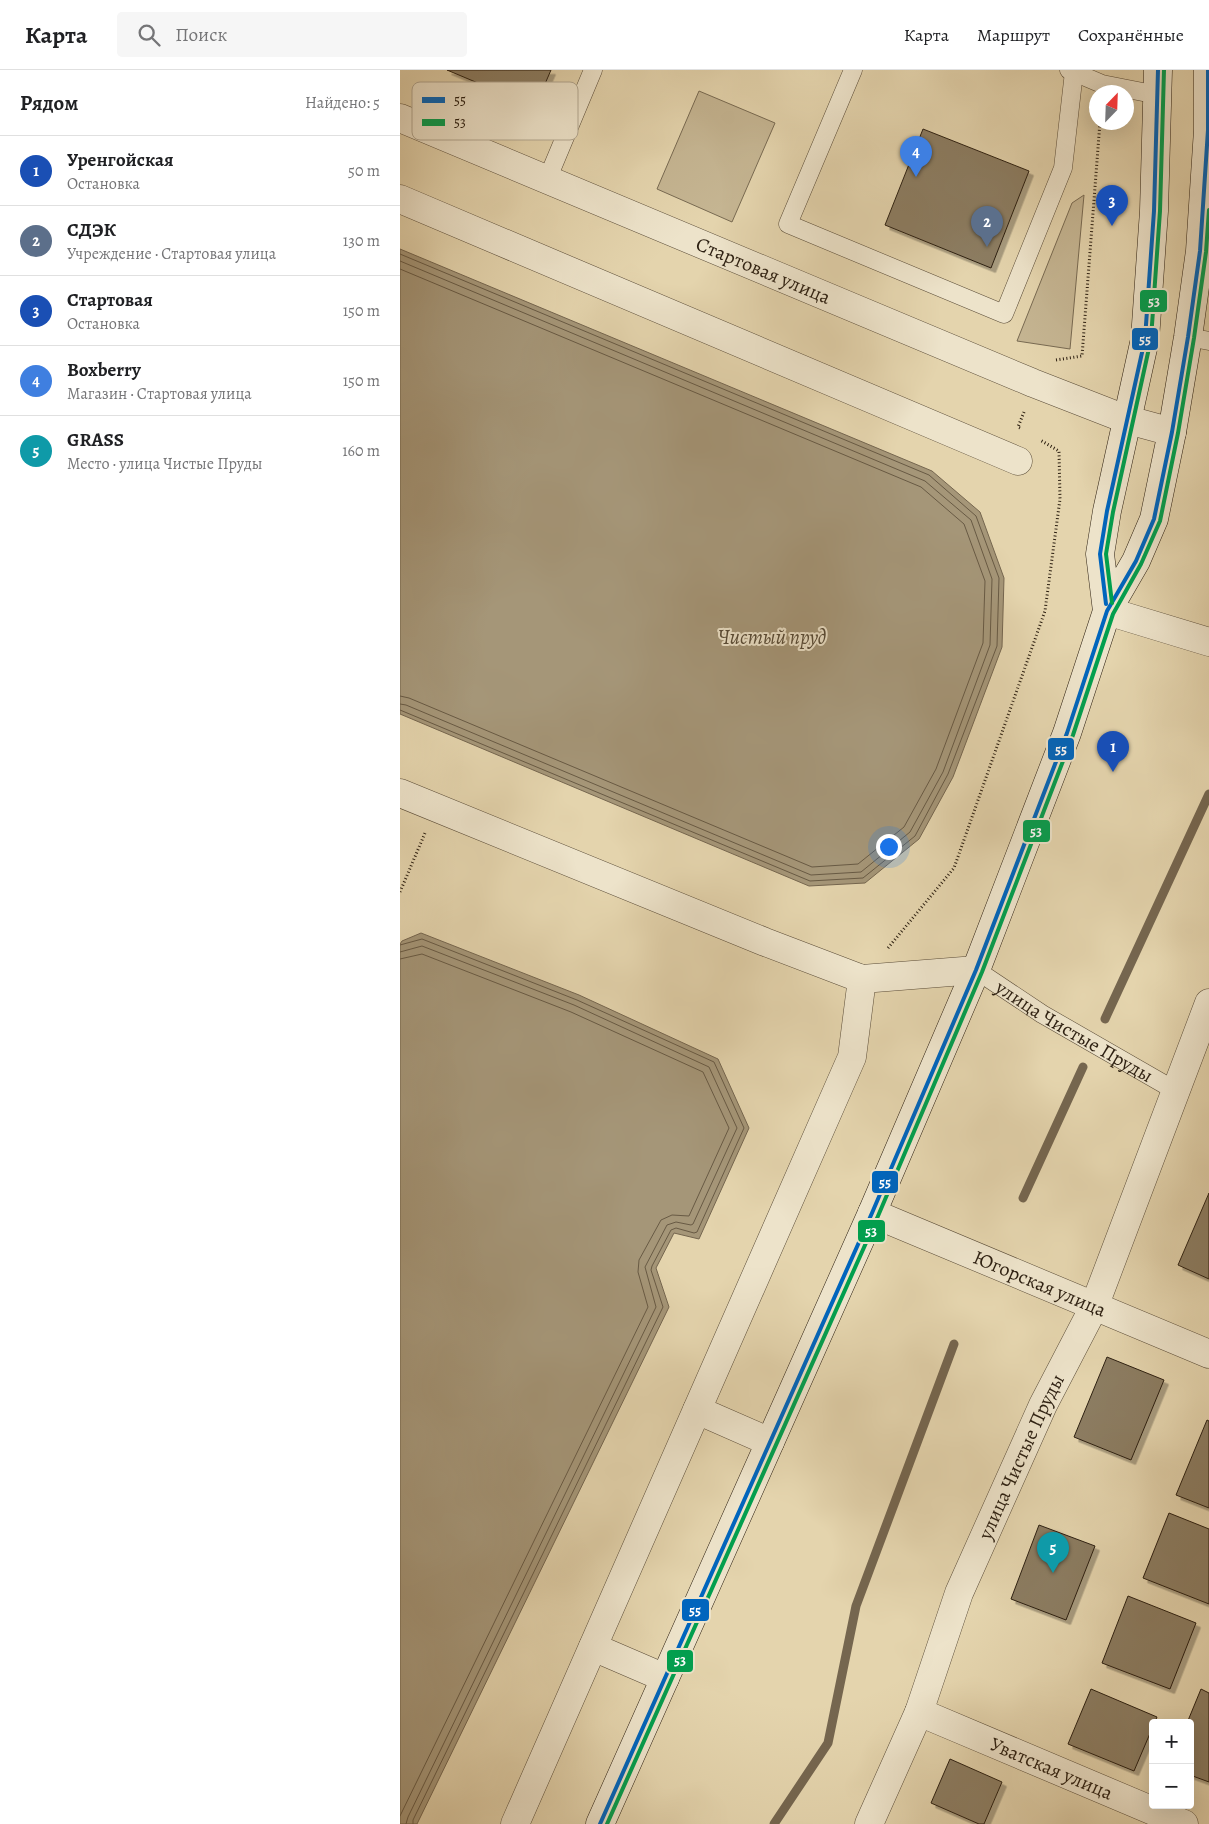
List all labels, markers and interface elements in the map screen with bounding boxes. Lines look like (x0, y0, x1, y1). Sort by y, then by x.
search box (117, 12, 467, 57)
text: Карта (25, 19, 87, 51)
icon: search (135, 21, 163, 49)
text: Поиск (175, 22, 227, 48)
text: Карта (904, 23, 949, 47)
text: Маршрут (977, 23, 1050, 47)
text: Сохранённые (1078, 23, 1184, 47)
legend (412, 82, 578, 140)
north arrow (1089, 85, 1134, 130)
text: Рядом (20, 89, 78, 117)
text: 55 (454, 91, 466, 110)
text: Найдено: 5 (305, 92, 380, 114)
text: 53 (454, 113, 466, 132)
pin: 4 (900, 136, 932, 177)
text: Уренгойская (67, 147, 174, 173)
text: 1 (33, 160, 39, 182)
text: 50 m (348, 160, 380, 182)
text: Остановка (67, 173, 140, 195)
pin: 3 (1096, 185, 1128, 226)
pin: 2 (971, 206, 1003, 247)
text: СДЭК (67, 217, 116, 243)
text: 2 (32, 230, 40, 252)
text: 130 m (343, 230, 380, 252)
street label: Стартовая улица (692, 230, 835, 311)
text: Учреждение · Стартовая улица (67, 243, 276, 265)
text: Стартовая (67, 287, 153, 313)
line badge: 53 (1139, 289, 1168, 313)
text: 53 (1148, 292, 1160, 311)
text: 3 (33, 300, 39, 322)
text: 150 m (343, 300, 380, 322)
text: Остановка (67, 313, 140, 335)
line badge: 55 (1131, 327, 1159, 351)
text: 55 (1139, 330, 1151, 349)
text: Boxberry (67, 357, 141, 383)
text: 4 (32, 370, 40, 392)
text: 150 m (343, 370, 380, 392)
text: Магазин · Стартовая улица (67, 383, 252, 405)
text: GRASS (67, 427, 124, 453)
text: 5 (33, 440, 39, 462)
text: 160 m (342, 440, 380, 462)
text: Место · улица Чистые Пруды (67, 453, 262, 475)
water label: Чистый пруд (718, 623, 826, 651)
pin: 1 (1097, 731, 1129, 772)
line badge: 55 (1047, 737, 1075, 761)
text: 55 (1055, 740, 1067, 759)
line badge: 53 (1022, 819, 1051, 843)
text: 53 (1030, 822, 1042, 841)
your location (876, 834, 902, 860)
street label: улица Чистые Пруды (989, 973, 1158, 1089)
line badge: 55 (871, 1170, 899, 1194)
text: 55 (879, 1173, 891, 1192)
line badge: 53 (857, 1219, 886, 1243)
text: 53 (865, 1222, 877, 1241)
street label: Югорская улица (969, 1244, 1111, 1324)
street label: улица Чистые Пруды (971, 1369, 1071, 1545)
pin: 5 (1037, 1532, 1069, 1573)
line badge: 55 (681, 1598, 710, 1622)
text: 55 (689, 1601, 701, 1620)
line badge: 53 (666, 1649, 694, 1673)
text: 53 (674, 1651, 686, 1670)
map controls (1149, 1719, 1194, 1809)
button: + (1149, 1719, 1194, 1764)
street label: Уватская улица (986, 1731, 1118, 1807)
button: − (1149, 1764, 1194, 1809)

